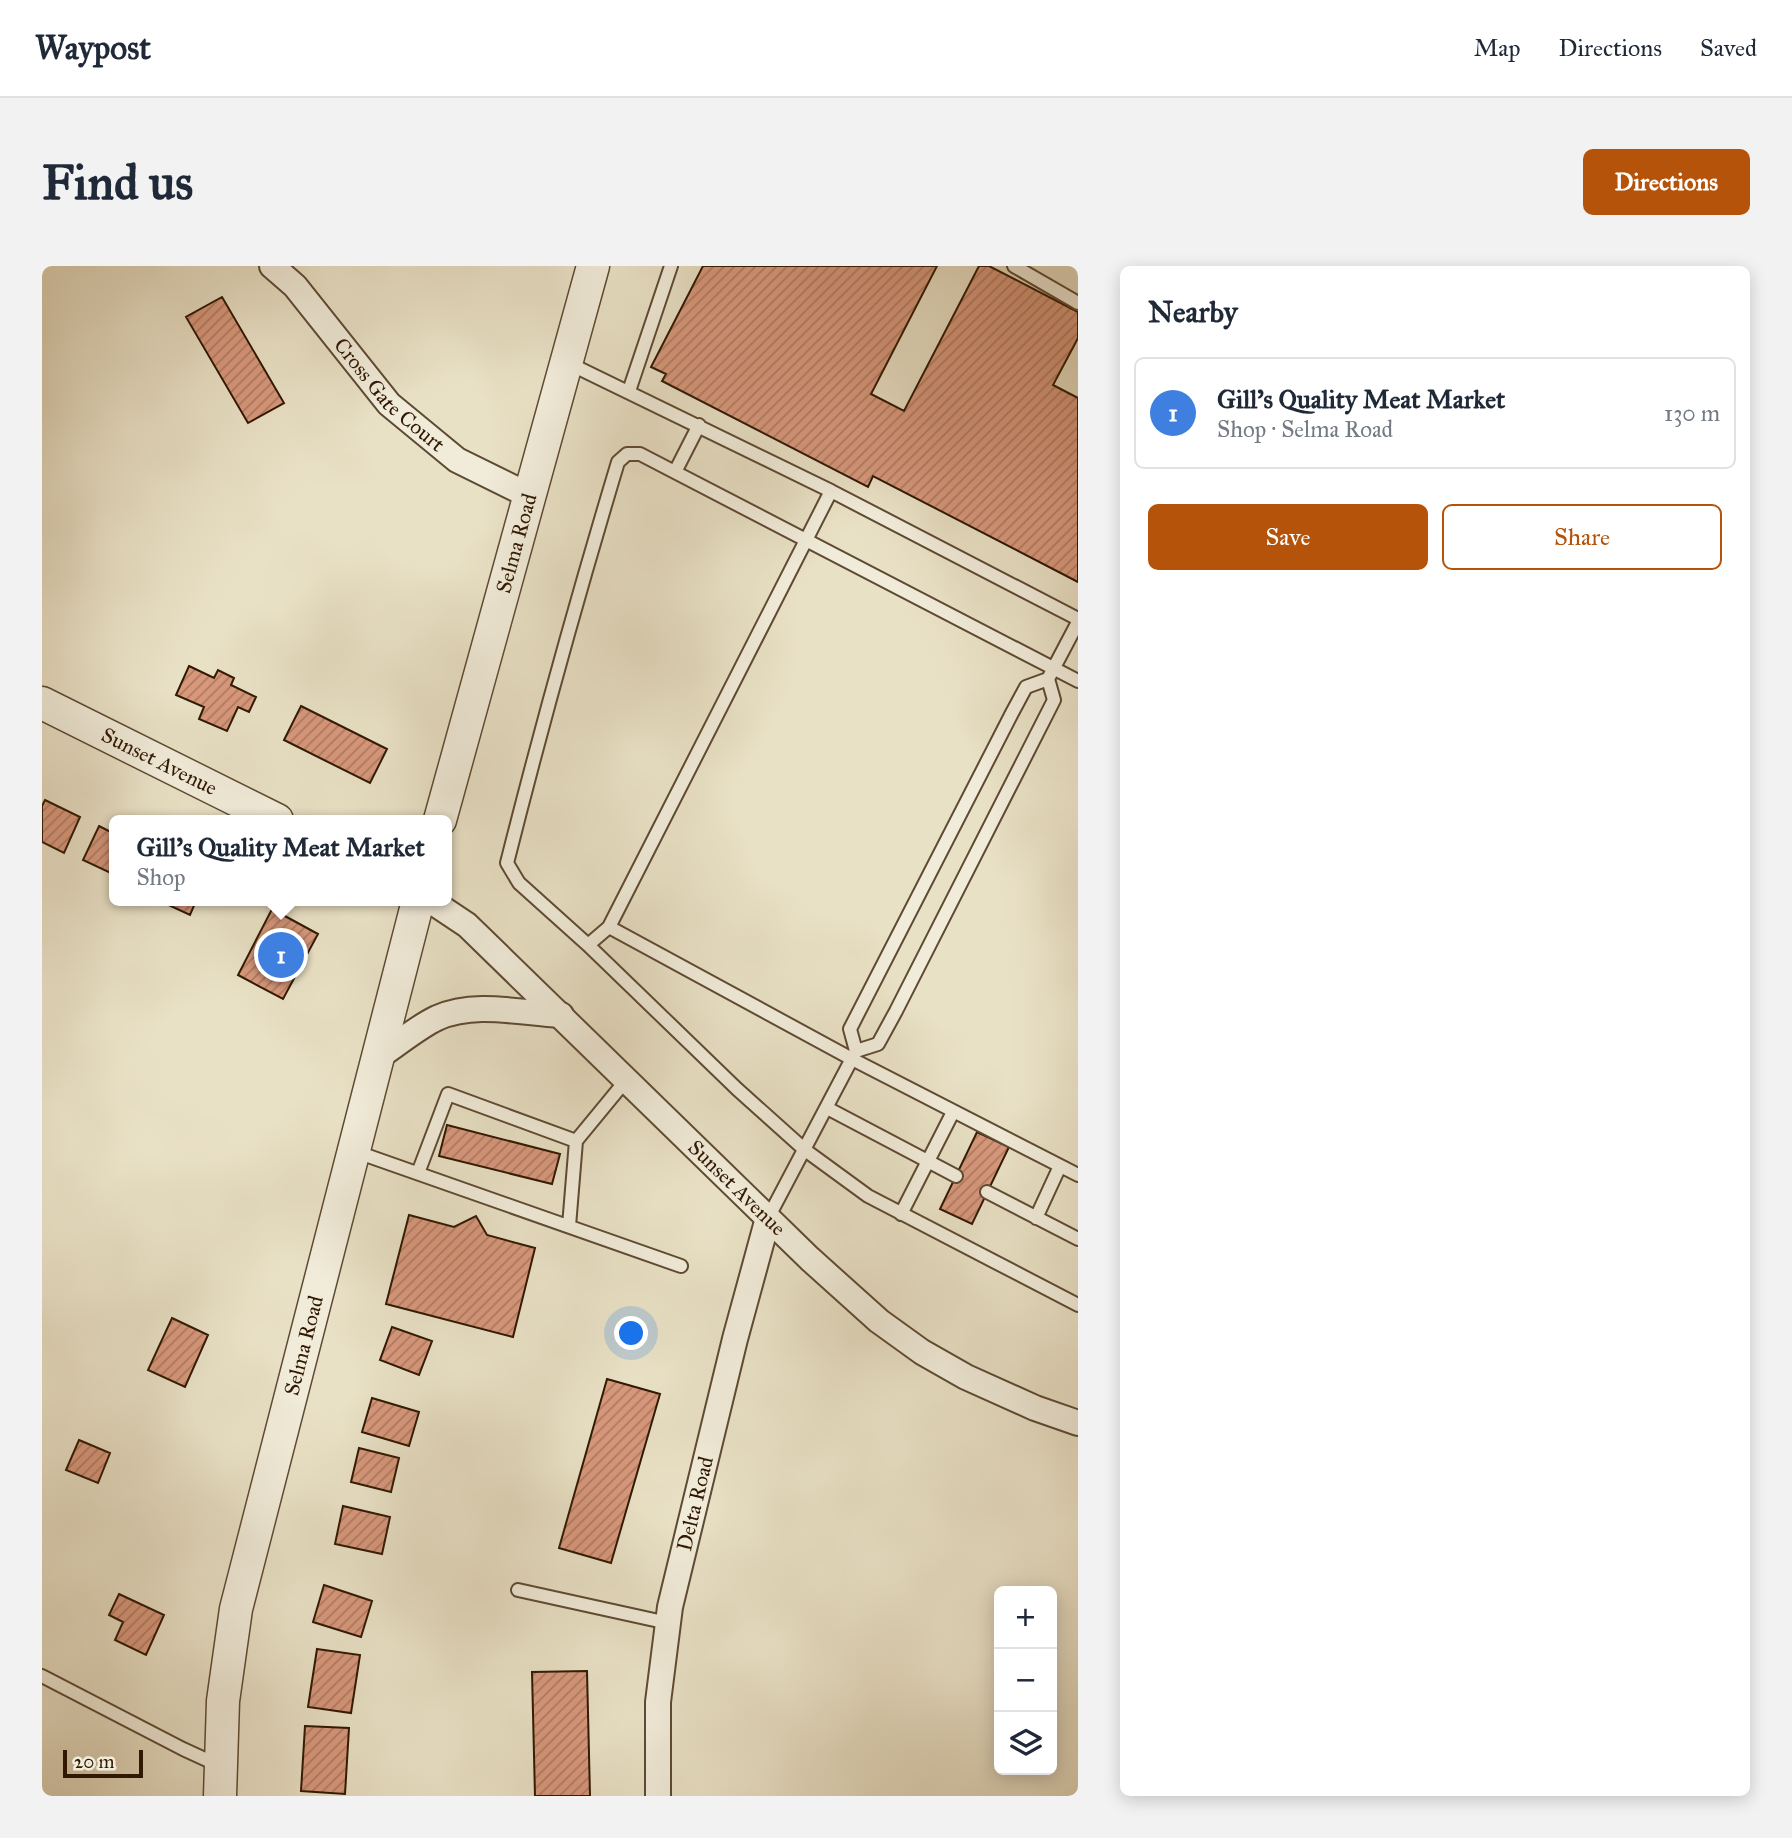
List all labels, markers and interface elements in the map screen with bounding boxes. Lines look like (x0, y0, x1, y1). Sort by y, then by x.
text: Waypost (35, 28, 151, 68)
text: Map (1474, 33, 1521, 63)
text: Directions (1559, 33, 1662, 63)
text: Saved (1700, 33, 1757, 63)
button: Directions (1583, 149, 1750, 215)
text: Find us (42, 153, 193, 212)
text: Nearby (1148, 294, 1238, 330)
street label: Cross Gate Court (328, 333, 450, 458)
text: Gill's Quality Meat Market (1217, 383, 1505, 415)
text: 1 (1168, 399, 1178, 427)
text: 130 m (1664, 399, 1720, 427)
text: Shop · Selma Road (1217, 415, 1393, 443)
street label: Selma Road (490, 490, 543, 596)
button: Save (1148, 504, 1428, 570)
button: Share (1442, 504, 1722, 570)
street label: Sunset Avenue (97, 722, 222, 801)
popup (109, 815, 452, 906)
text: Gill's Quality Meat Market (136, 831, 425, 863)
text: Shop (136, 863, 186, 891)
pin: 1 (258, 929, 304, 981)
street label: Sunset Avenue (683, 1135, 791, 1241)
street label: Selma Road (278, 1292, 329, 1398)
your location (614, 1316, 648, 1350)
street label: Delta Road (671, 1453, 719, 1554)
map controls (994, 1586, 1057, 1775)
button: + (994, 1586, 1057, 1649)
button: − (994, 1649, 1057, 1712)
button: layers (994, 1712, 1057, 1775)
scale bar (63, 1747, 144, 1779)
text: 20 m (74, 1750, 115, 1773)

